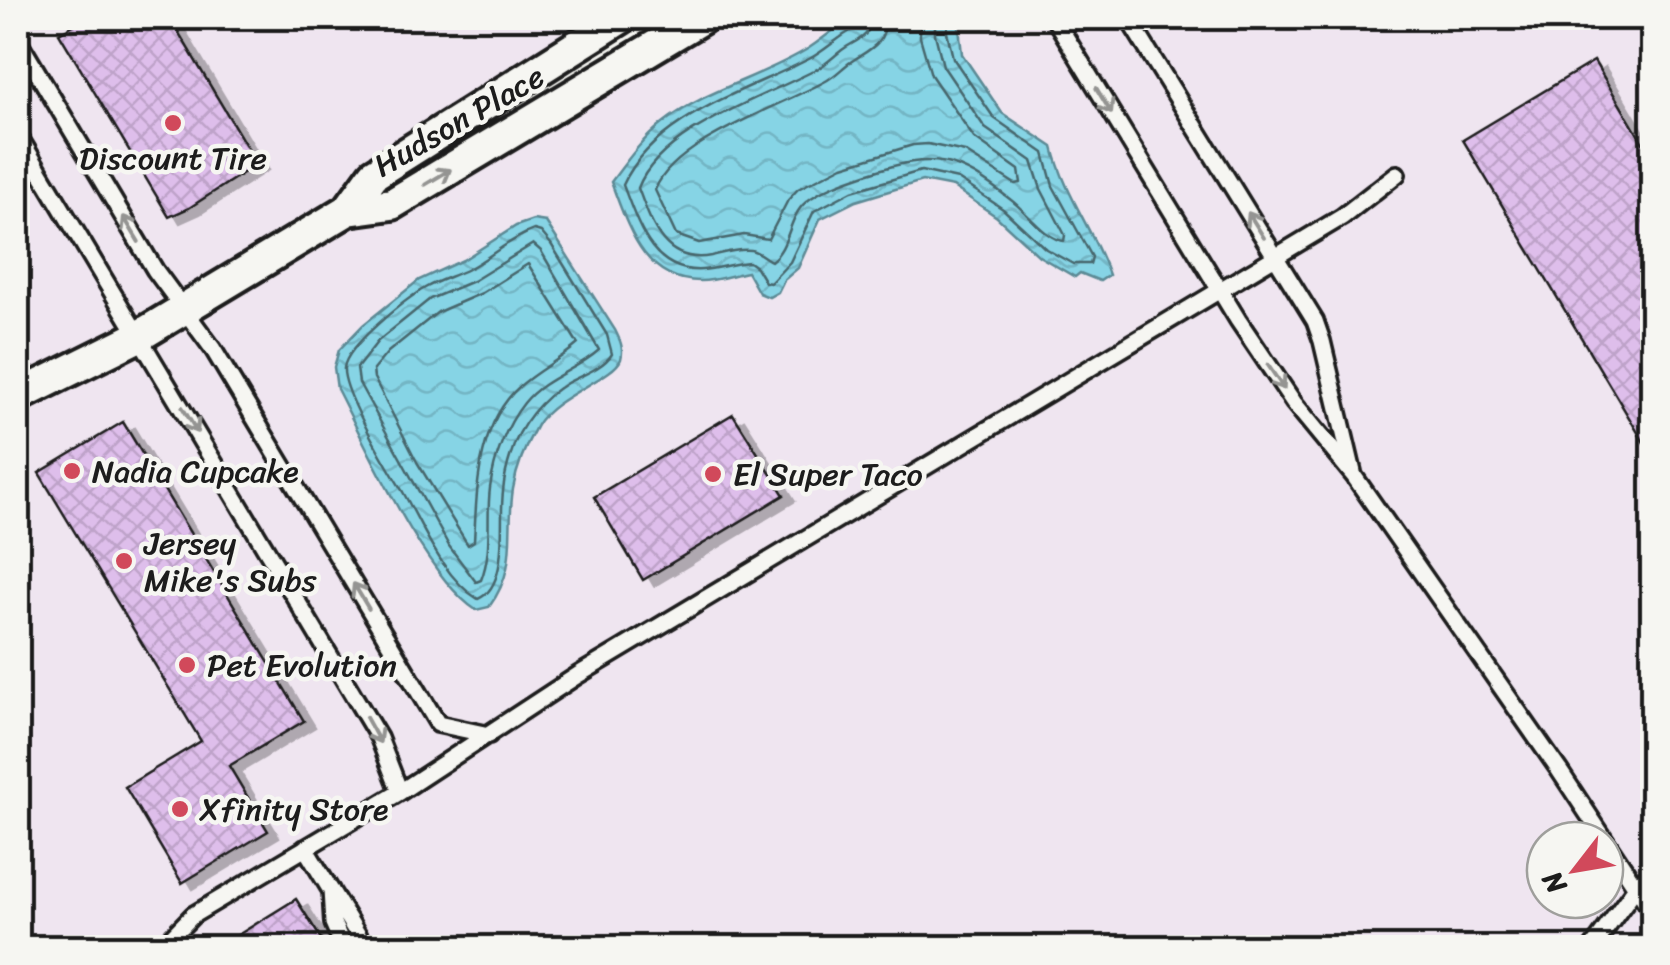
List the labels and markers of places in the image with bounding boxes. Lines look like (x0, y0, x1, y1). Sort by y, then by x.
marker: Discount Tire (162, 112, 184, 134)
place label: Discount Tire (79, 130, 267, 187)
place label: Nadia Cupcake (92, 443, 299, 500)
place label: El Super Taco (733, 446, 923, 503)
marker: Nadia Cupcake (61, 460, 83, 482)
marker: El Super Taco (702, 463, 724, 485)
place label: Jersey Mike's Subs (143, 515, 317, 609)
marker: Jersey Mike's Subs (113, 550, 135, 572)
place label: Pet Evolution (207, 637, 397, 694)
marker: Pet Evolution (176, 654, 198, 676)
place label: Xfinity Store (199, 781, 388, 838)
marker: Xfinity Store (169, 798, 191, 820)

